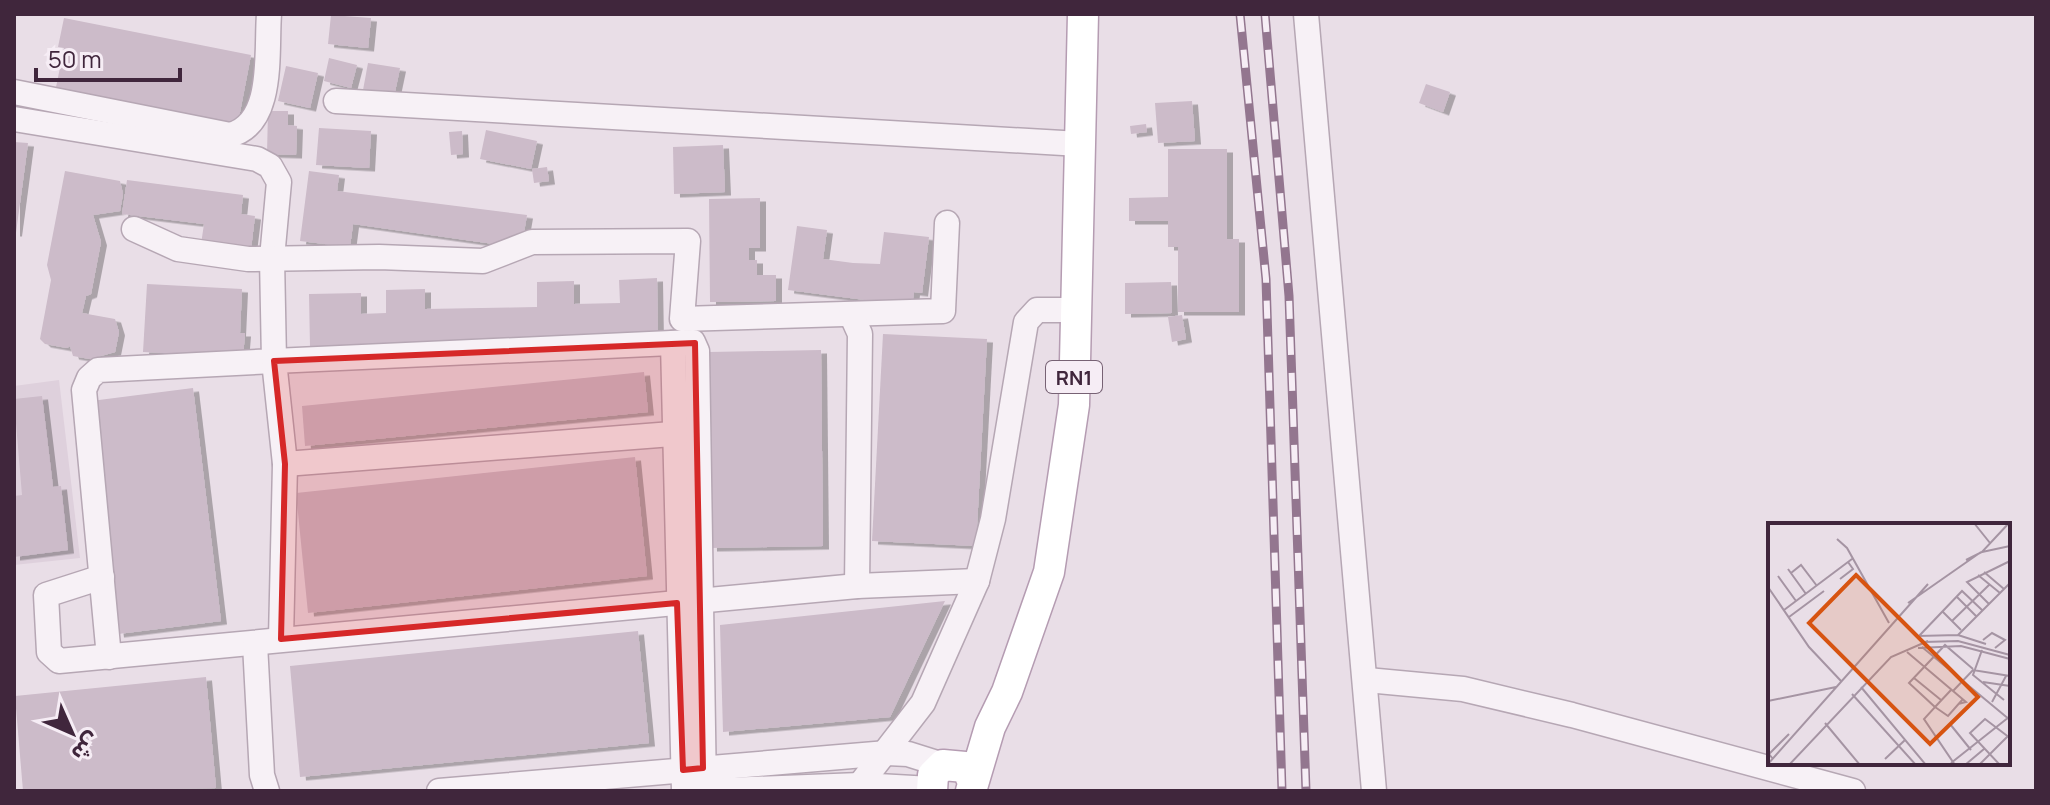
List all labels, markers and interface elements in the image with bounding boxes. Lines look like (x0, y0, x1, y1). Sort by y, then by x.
scale bar (36, 32, 180, 82)
text: 50 m (48, 42, 102, 75)
road number: RN1 (1046, 361, 1102, 393)
inset map (1768, 523, 2010, 765)
north arrow (32, 693, 112, 773)
text: ش (65, 726, 107, 768)

